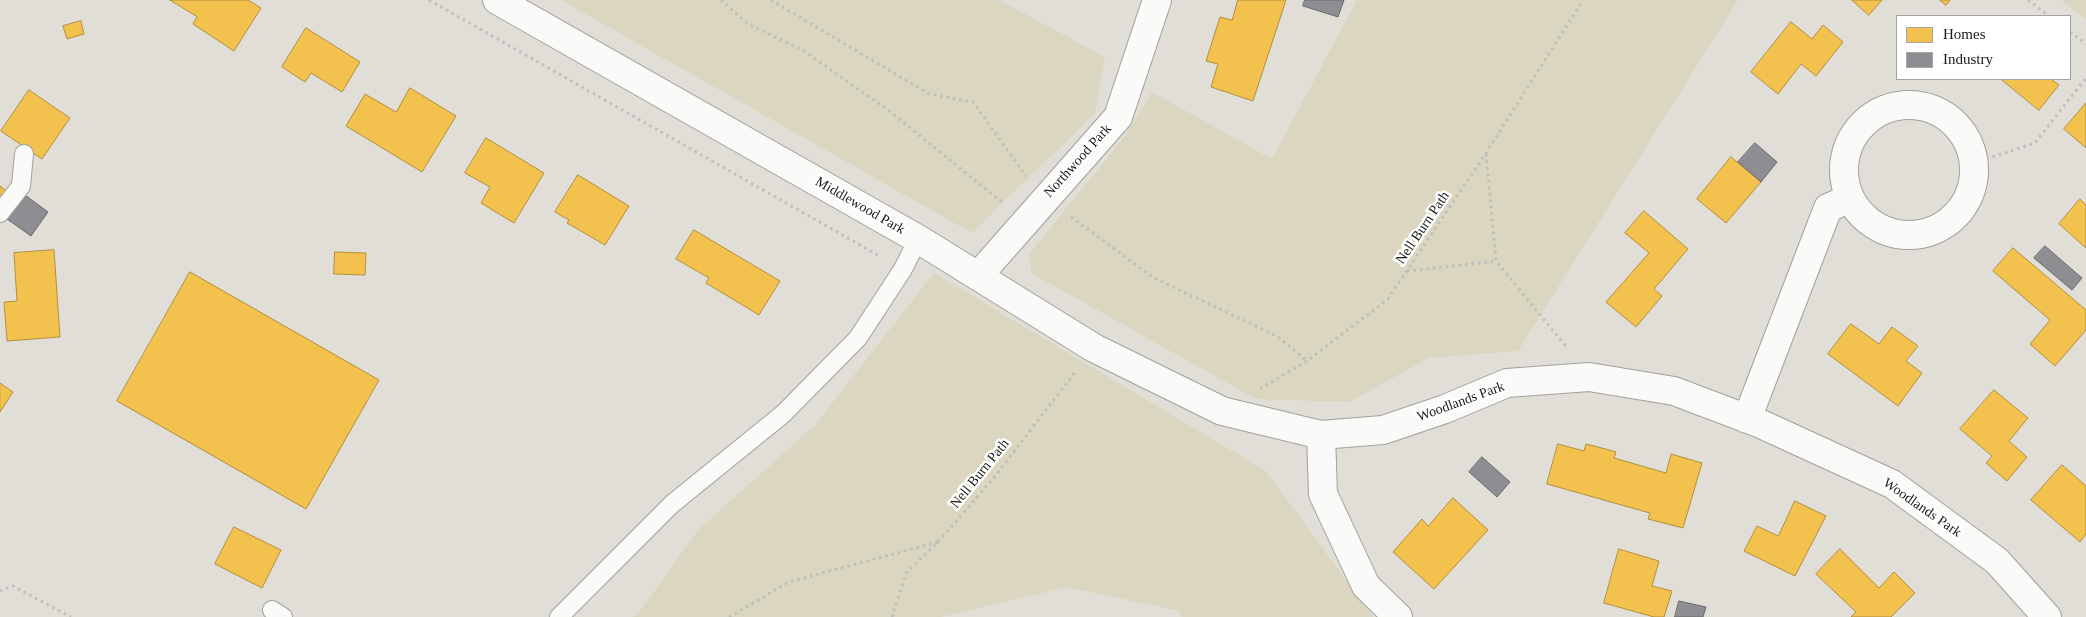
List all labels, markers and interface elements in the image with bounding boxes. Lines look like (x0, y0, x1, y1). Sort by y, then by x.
legend (1896, 15, 2071, 80)
text: Homes (1943, 26, 1986, 42)
text: Industry (1943, 51, 1993, 67)
street label: Northwood Park (1041, 121, 1115, 201)
street label: Middlewood Park (812, 174, 908, 238)
street label: Nell Burn Path (1393, 188, 1453, 268)
street label: Woodlands Park (1415, 378, 1507, 426)
street label: Nell Burn Path (947, 436, 1013, 512)
street label: Woodlands Park (1880, 475, 1964, 541)

